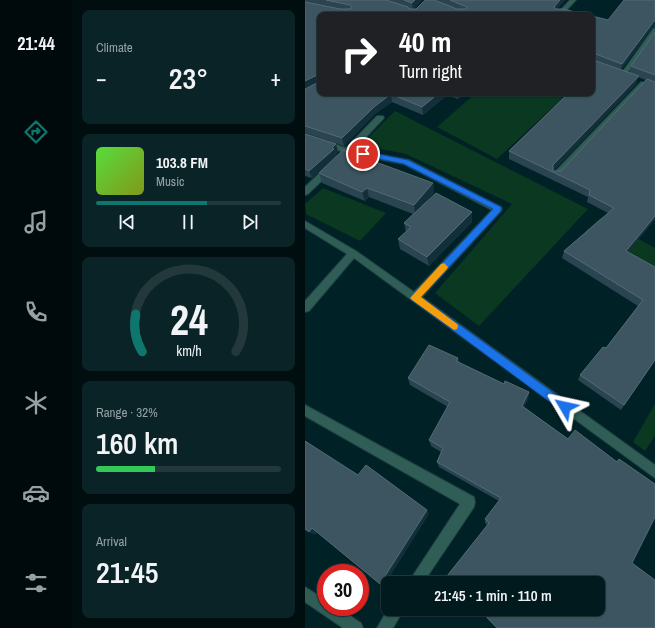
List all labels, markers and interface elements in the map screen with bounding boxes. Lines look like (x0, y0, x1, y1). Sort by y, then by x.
text: 40 m (399, 23, 451, 61)
icon: right (333, 28, 385, 80)
text: 21:44 (17, 31, 55, 56)
text: Climate (96, 39, 133, 56)
text: 23° (169, 58, 208, 98)
text: Turn right (399, 59, 462, 84)
text: − (96, 63, 107, 93)
text: + (270, 63, 281, 93)
icon: directions (22, 118, 50, 146)
pin (346, 137, 380, 171)
icon: arrive (352, 143, 374, 165)
text: 103.8 FM (156, 152, 208, 173)
text: Music (156, 173, 184, 190)
icon: music (22, 208, 50, 236)
icon: previous (116, 211, 138, 233)
icon: pause (177, 211, 199, 233)
icon: next (239, 211, 261, 233)
text: 24 (170, 292, 207, 348)
icon: phone (22, 298, 50, 326)
text: km/h (176, 341, 201, 360)
position arrow (544, 386, 586, 428)
icon: climate (22, 389, 50, 417)
text: Range · 32% (96, 404, 158, 421)
text: 160 km (96, 423, 178, 463)
icon: car (22, 479, 50, 507)
text: Arrival (96, 533, 127, 550)
text: 21:45 (96, 552, 158, 592)
speed limit sign: 30 (317, 564, 369, 616)
icon: filters (22, 569, 50, 597)
text: 21:45 · 1 min · 110 m (434, 585, 552, 606)

